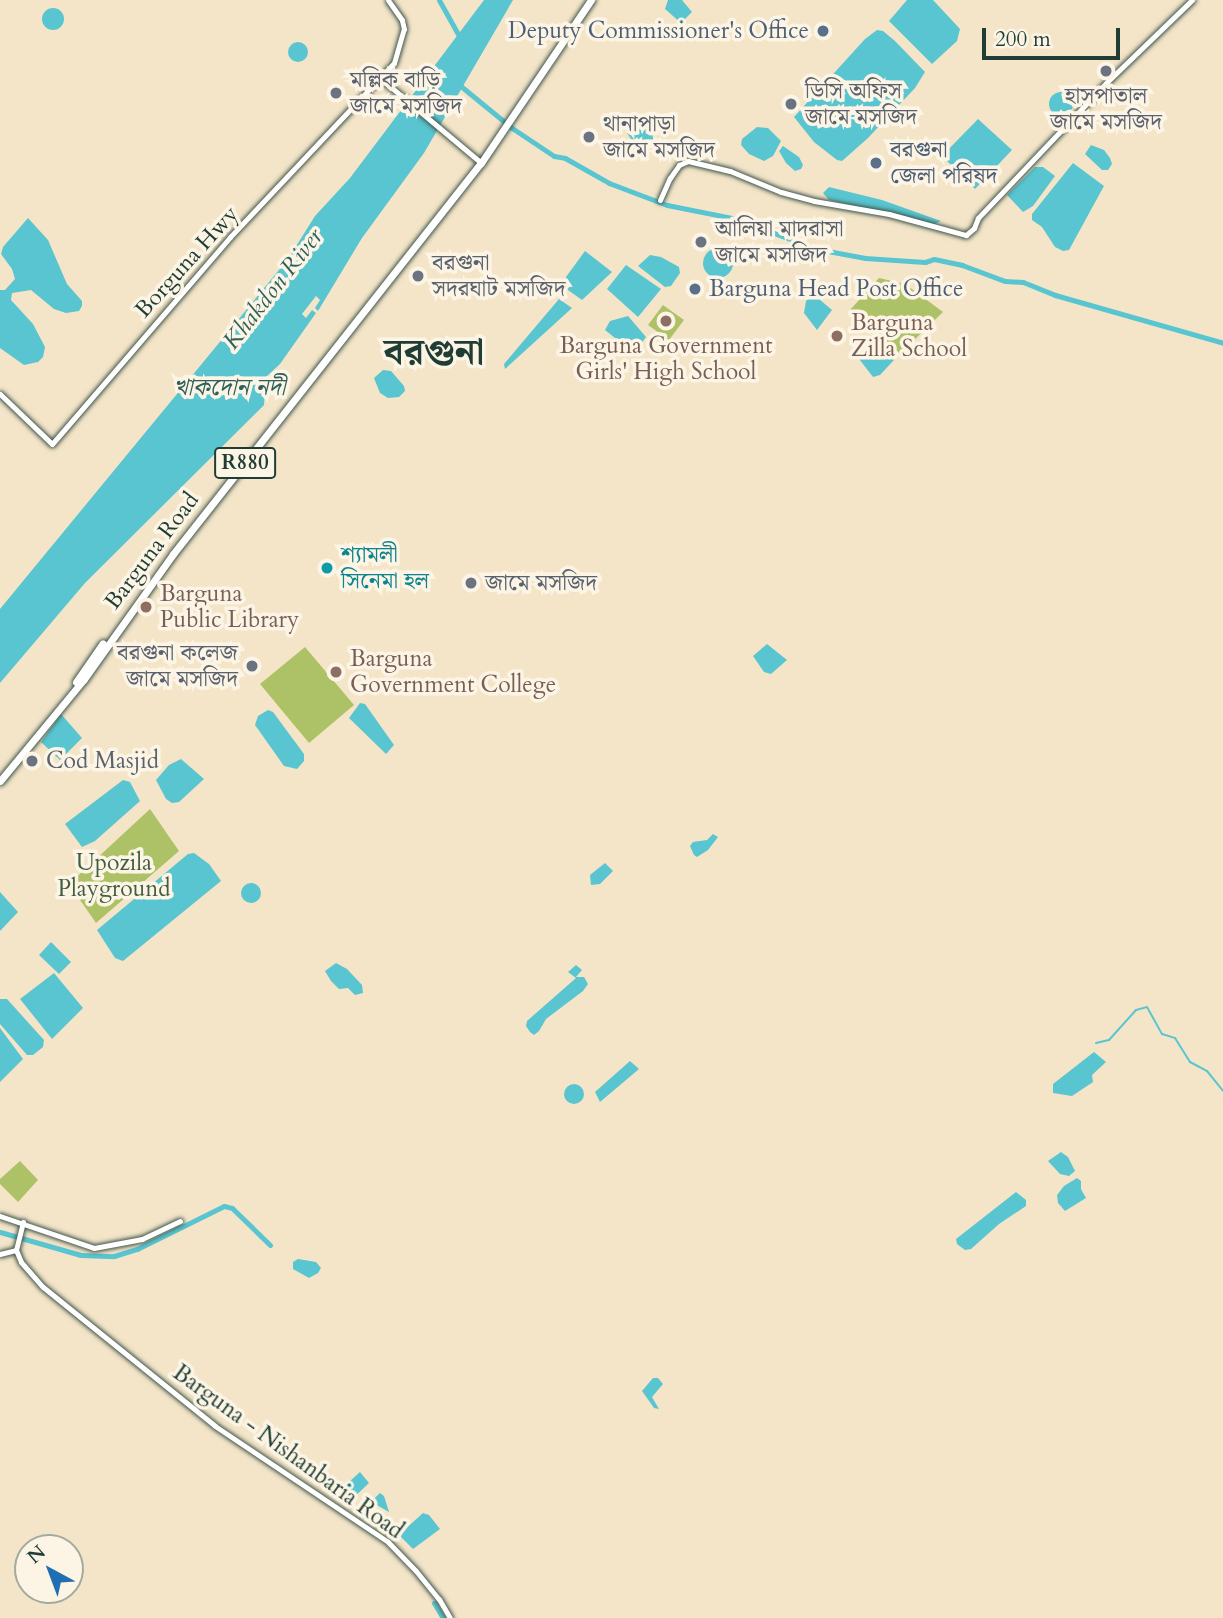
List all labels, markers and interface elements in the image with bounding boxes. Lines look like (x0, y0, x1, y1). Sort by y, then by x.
scale bar (985, 14, 1123, 58)
place label: Deputy Commissioner's Office (508, 17, 809, 45)
marker: Deputy Commissioner's Office (815, 23, 831, 39)
text: 200 m (995, 25, 1051, 54)
marker: হাসপাতাল জামে মসজিদ (1098, 63, 1114, 79)
place label: মল্লিক বাড়ি জামে মসজিদ (350, 66, 462, 120)
place label: ডিসি অফিস জামে মসজিদ (805, 77, 917, 131)
place label: হাসপাতাল জামে মসজিদ (1050, 82, 1162, 136)
marker: মল্লিক বাড়ি জামে মসজিদ (328, 85, 344, 101)
marker: ডিসি অফিস জামে মসজিদ (783, 96, 799, 112)
place label: থানাপাড়া জামে মসজিদ (603, 110, 715, 164)
marker: থানাপাড়া জামে মসজিদ (581, 129, 597, 145)
place label: বরগুনা জেলা পরিষদ (890, 136, 997, 190)
marker: বরগুনা জেলা পরিষদ (868, 155, 884, 171)
street label: Borguna Hwy (130, 200, 244, 324)
place label: আলিয়া মাদরাসা জামে মসজিদ (715, 215, 843, 269)
water label: Khakdon River (217, 223, 329, 355)
marker: আলিয়া মাদরাসা জামে মসজিদ (693, 234, 709, 250)
place label: বরগুনা সদরঘাট মসজিদ (432, 249, 565, 303)
marker: বরগুনা সদরঘাট মসজিদ (410, 268, 426, 284)
place label: Barguna Head Post Office (709, 275, 964, 303)
marker: Barguna Head Post Office (687, 281, 703, 297)
place label: Barguna Zilla School (851, 309, 967, 363)
marker: Barguna Government Girls' High School (658, 313, 674, 329)
marker: Barguna Zilla School (829, 328, 845, 344)
district label: বরগুনা (384, 330, 484, 374)
place label: Barguna Government Girls' High School (559, 332, 773, 386)
water label: খাকদোন নদী (173, 374, 285, 402)
road number: R880 (214, 446, 276, 480)
street label: Barguna Road (99, 487, 205, 615)
place label: শ্যামলী সিনেমা হল (341, 541, 429, 595)
marker: শ্যামলী সিনেমা হল (319, 560, 335, 576)
place label: জামে মসজিদ (485, 569, 597, 597)
marker: জামে মসজিদ (463, 575, 479, 591)
place label: Barguna Public Library (160, 580, 299, 634)
marker: Barguna Public Library (138, 599, 154, 615)
place label: বরগুনা কলেজ জামে মসজিদ (117, 639, 238, 693)
place label: Barguna Government College (350, 645, 556, 699)
marker: বরগুনা কলেজ জামে মসজিদ (244, 658, 260, 674)
marker: Barguna Government College (328, 664, 344, 680)
place label: Cod Masjid (46, 747, 159, 775)
marker: Cod Masjid (24, 753, 40, 769)
park label: Upozila Playground (57, 849, 171, 903)
street label: Barguna - Nishanbaria Road (167, 1359, 409, 1545)
north arrow (14, 1534, 84, 1604)
text: N (22, 1539, 51, 1570)

